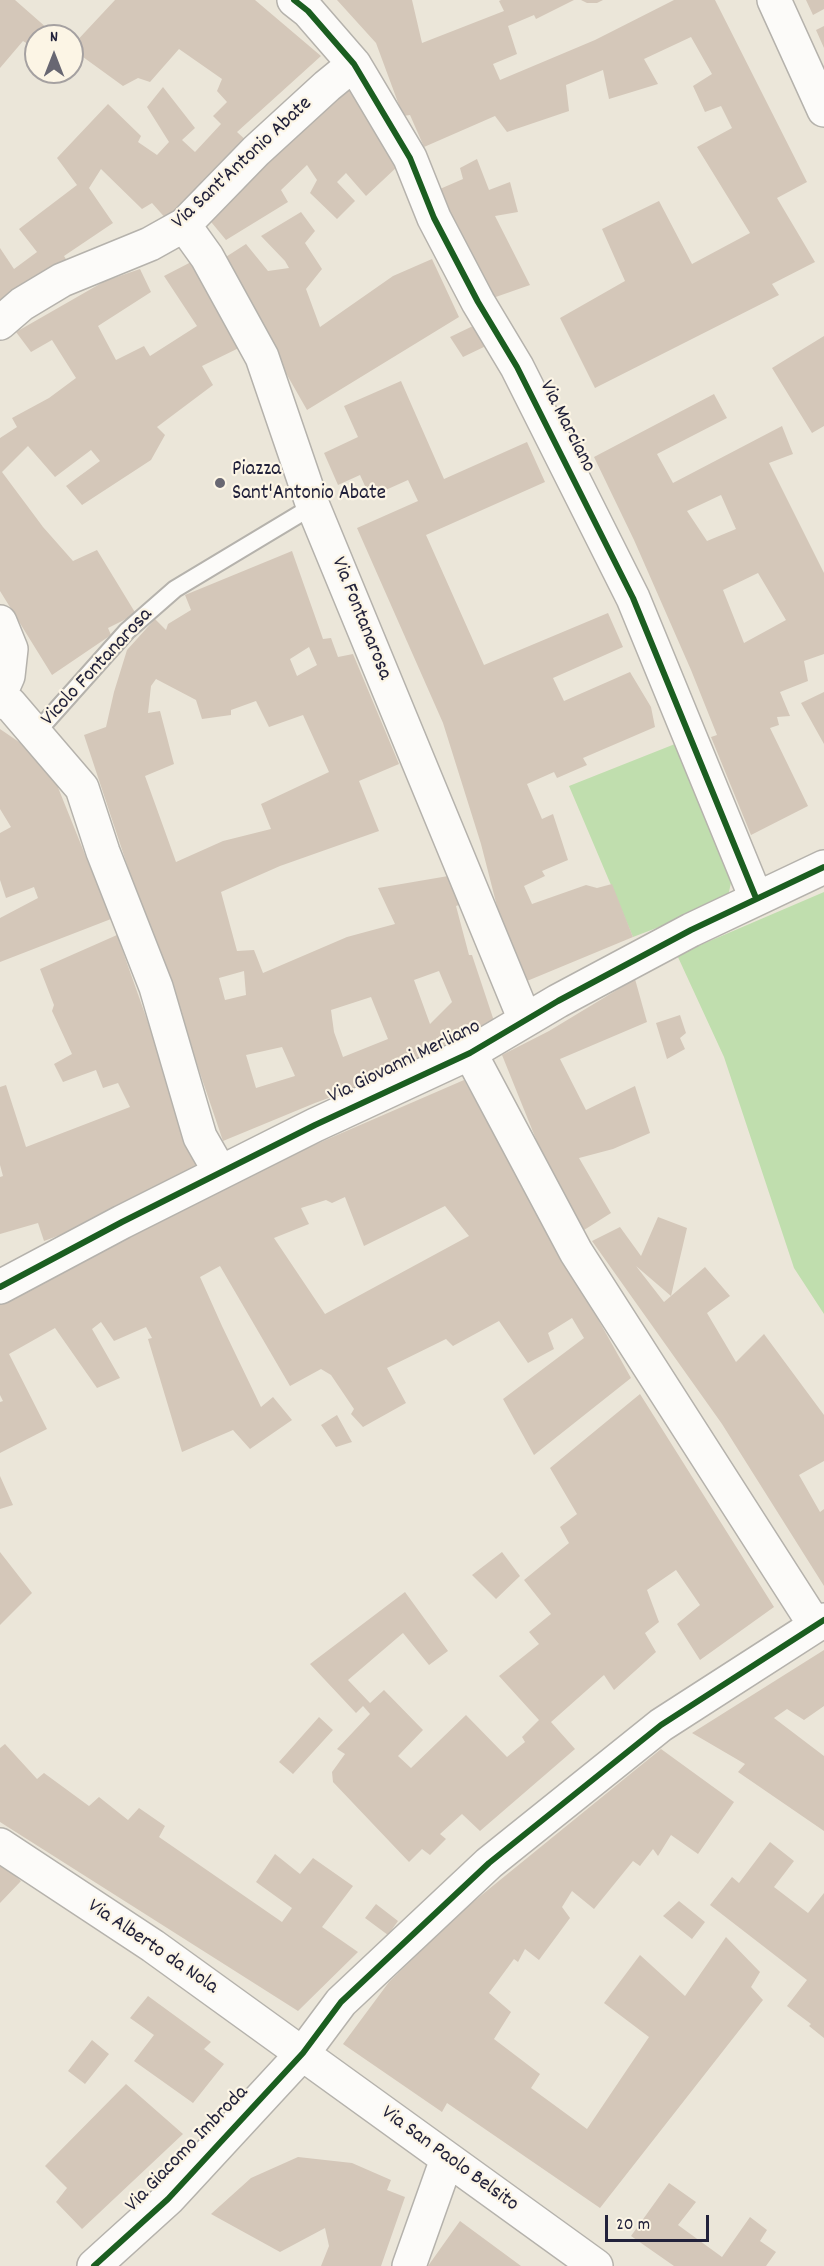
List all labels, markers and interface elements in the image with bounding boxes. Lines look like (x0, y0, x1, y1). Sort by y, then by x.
north arrow (24, 24, 84, 84)
text: N (50, 26, 58, 49)
street label: Via Sant'Antonio Abate (168, 92, 318, 236)
street label: Via Marciano (532, 377, 600, 477)
place label: Piazza Sant'Antonio Abate (232, 458, 386, 508)
marker: Piazza Sant'Antonio Abate (213, 476, 227, 490)
street label: Via Fontanarosa (324, 554, 396, 684)
street label: Vicolo Fontanarosa (37, 604, 159, 732)
street label: Via Giovanni Merliano (325, 1015, 485, 1111)
street label: Via Alberto da Nola (82, 1895, 222, 2001)
street label: Via Giacomo Imbroda (121, 2081, 255, 2219)
street label: Via San Paolo Belsito (375, 2102, 523, 2218)
scale bar (608, 2203, 712, 2241)
text: 20 m (616, 2213, 650, 2238)

